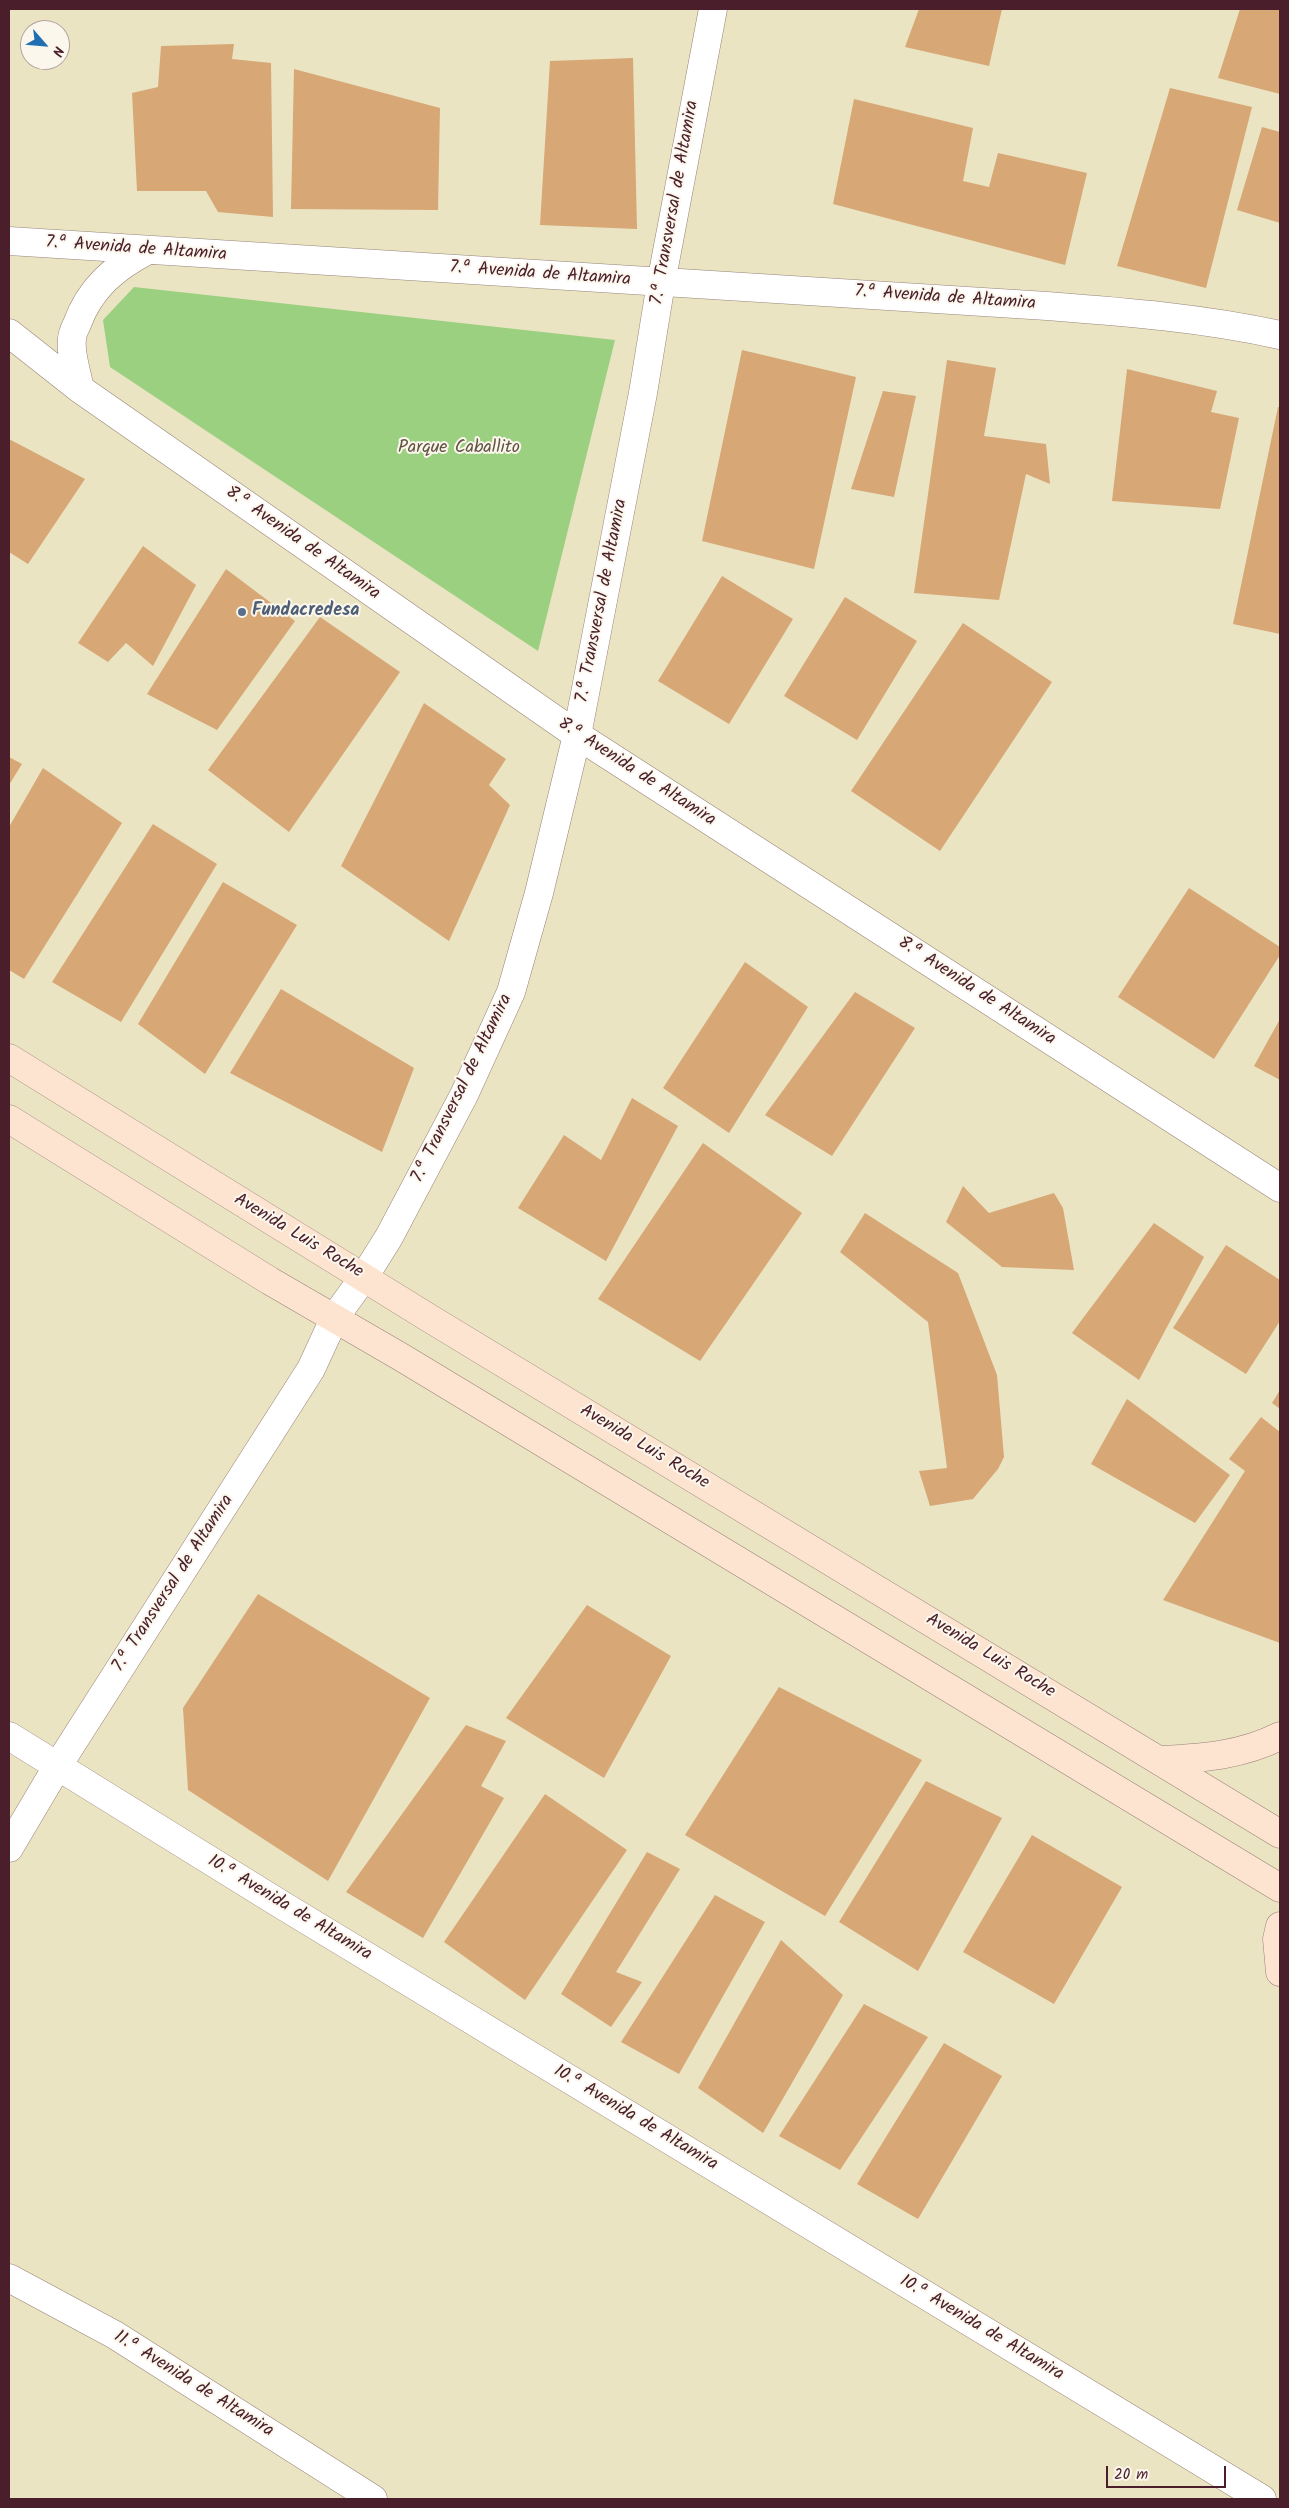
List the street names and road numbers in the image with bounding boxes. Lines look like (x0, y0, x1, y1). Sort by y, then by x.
street label: 7.ª Transversal de Altamira (647, 99, 705, 307)
street label: 7.ª Avenida de Altamira (45, 233, 227, 267)
street label: 7.ª Avenida de Altamira (449, 258, 631, 292)
street label: 7.ª Avenida de Altamira (854, 282, 1036, 316)
street label: 8.ª Avenida de Altamira (220, 482, 384, 606)
street label: 7.ª Transversal de Altamira (573, 497, 633, 705)
street label: 8.ª Avenida de Altamira (553, 714, 719, 832)
street label: 8.ª Avenida de Altamira (893, 933, 1059, 1051)
street label: 7.ª Transversal de Altamira (408, 991, 518, 1187)
street label: Avenida Luis Roche (229, 1190, 367, 1284)
street label: Avenida Luis Roche (575, 1401, 713, 1495)
street label: 7.ª Transversal de Altamira (109, 1491, 239, 1677)
street label: Avenida Luis Roche (921, 1610, 1059, 1704)
street label: 10.ª Avenida de Altamira (203, 1851, 375, 1967)
street label: 10.ª Avenida de Altamira (549, 2061, 721, 2177)
street label: 10.ª Avenida de Altamira (895, 2271, 1067, 2387)
street label: 11.ª Avenida de Altamira (109, 2327, 277, 2443)

